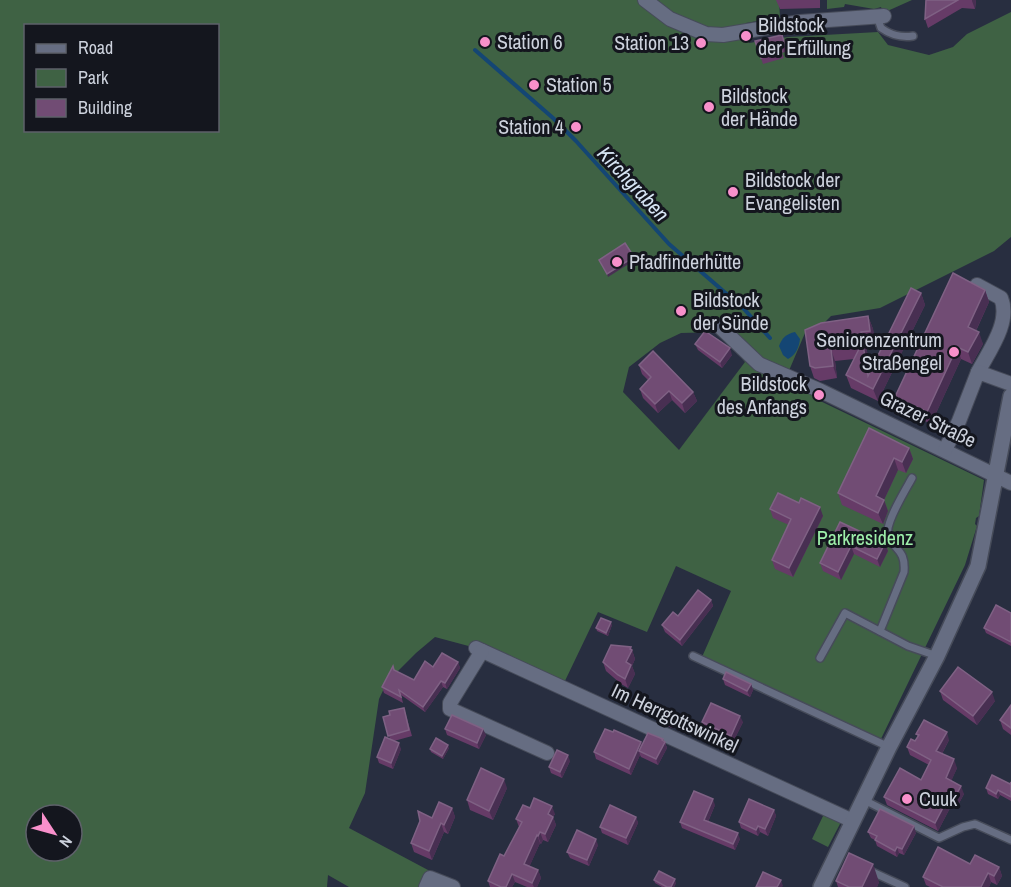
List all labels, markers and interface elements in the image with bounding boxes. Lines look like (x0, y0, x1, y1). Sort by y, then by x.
place label: Bildstock der Erfüllung (758, 11, 851, 61)
legend (24, 24, 219, 132)
place label: Station 6 (497, 28, 563, 55)
place label: Station 13 (614, 29, 689, 56)
marker: Bildstock der Erfüllung (739, 29, 753, 43)
text: Road (78, 35, 113, 60)
marker: Station 6 (478, 35, 492, 49)
marker: Station 13 (694, 36, 708, 50)
text: Park (78, 65, 109, 90)
place label: Station 5 (546, 71, 612, 98)
marker: Station 5 (527, 78, 541, 92)
place label: Bildstock der Hände (721, 82, 798, 132)
text: Building (78, 95, 133, 120)
marker: Bildstock der Hände (702, 100, 716, 114)
place label: Station 4 (498, 113, 564, 140)
marker: Station 4 (569, 120, 583, 134)
water label: Kirchgraben (591, 139, 676, 228)
place label: Bildstock der Evangelisten (745, 166, 840, 216)
marker: Bildstock der Evangelisten (726, 185, 740, 199)
place label: Pfadfinderhütte (629, 248, 741, 275)
marker: Pfadfinderhütte (610, 255, 624, 269)
place label: Bildstock der Sünde (693, 286, 769, 336)
marker: Bildstock der Sünde (674, 304, 688, 318)
place label: Seniorenzentrum Straßengel (816, 326, 942, 376)
marker: Seniorenzentrum Straßengel (947, 345, 961, 359)
place label: Bildstock des Anfangs (717, 370, 808, 420)
street label: Grazer Straße (876, 384, 981, 453)
marker: Bildstock des Anfangs (812, 388, 826, 402)
park label: Parkresidenz (817, 524, 913, 551)
street label: Im Herrgottswinkel (608, 676, 743, 759)
place label: Cuuk (919, 785, 958, 812)
marker: Cuuk (900, 792, 914, 806)
north arrow (24, 803, 84, 863)
text: N (54, 832, 78, 852)

